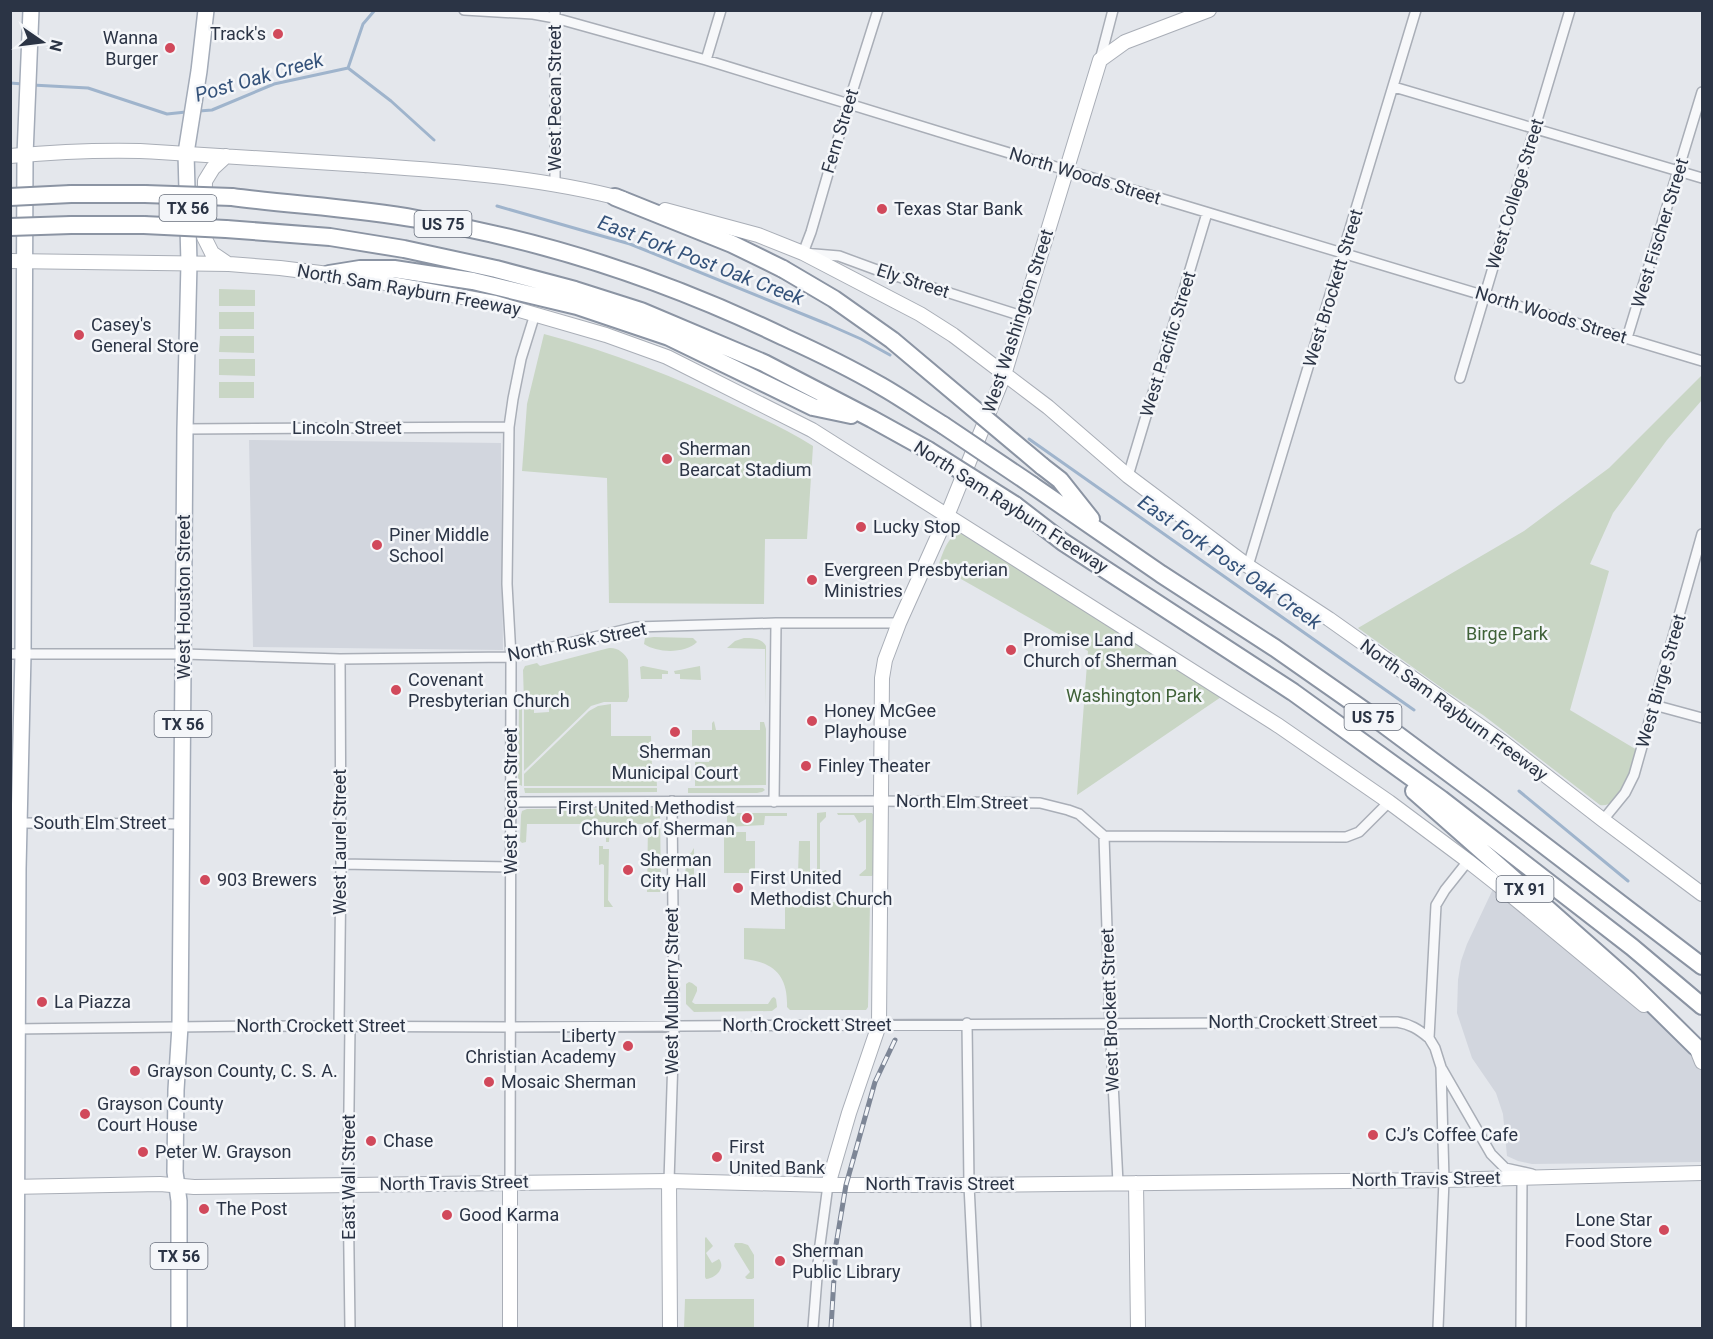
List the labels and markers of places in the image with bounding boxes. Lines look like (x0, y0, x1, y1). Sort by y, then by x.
place label: Track's (210, 23, 266, 44)
place label: Wanna Burger (103, 27, 158, 69)
marker: Track's (271, 27, 285, 41)
marker: Wanna Burger (163, 41, 177, 55)
place label: Texas Star Bank (894, 198, 1024, 219)
marker: Texas Star Bank (875, 202, 889, 216)
place label: Casey's General Store (91, 314, 199, 356)
marker: Casey's General Store (72, 328, 86, 342)
place label: Sherman Bearcat Stadium (679, 438, 812, 480)
marker: Sherman Bearcat Stadium (660, 452, 674, 466)
place label: Lucky Stop (873, 516, 961, 537)
marker: Lucky Stop (854, 520, 868, 534)
place label: Piner Middle School (389, 524, 489, 566)
marker: Piner Middle School (370, 538, 384, 552)
place label: Evergreen Presbyterian Ministries (824, 559, 1008, 601)
marker: Evergreen Presbyterian Ministries (805, 573, 819, 587)
place label: Promise Land Church of Sherman (1023, 629, 1177, 671)
marker: Promise Land Church of Sherman (1004, 643, 1018, 657)
place label: Covenant Presbyterian Church (408, 669, 570, 711)
marker: Covenant Presbyterian Church (389, 683, 403, 697)
place label: Honey McGee Playhouse (824, 700, 936, 742)
marker: Honey McGee Playhouse (805, 714, 819, 728)
marker: Sherman Municipal Court (668, 725, 682, 739)
place label: Sherman Municipal Court (612, 741, 739, 783)
place label: Finley Theater (818, 755, 930, 776)
marker: Finley Theater (799, 759, 813, 773)
place label: First United Methodist Church of Sherman (558, 797, 735, 839)
marker: First United Methodist Church of Sherman (740, 811, 754, 825)
place label: Sherman City Hall (640, 849, 712, 891)
marker: Sherman City Hall (621, 863, 635, 877)
place label: First United Methodist Church (750, 867, 892, 909)
place label: 903 Brewers (217, 869, 317, 890)
marker: 903 Brewers (198, 873, 212, 887)
marker: First United Methodist Church (731, 881, 745, 895)
place label: La Piazza (54, 991, 131, 1012)
marker: La Piazza (35, 995, 49, 1009)
place label: Liberty Christian Academy (465, 1025, 616, 1067)
marker: Liberty Christian Academy (621, 1039, 635, 1053)
place label: Grayson County, C. S. A. (147, 1060, 338, 1081)
marker: Grayson County, C. S. A. (128, 1064, 142, 1078)
place label: Mosaic Sherman (501, 1071, 636, 1092)
marker: Mosaic Sherman (482, 1075, 496, 1089)
place label: Grayson County Court House (97, 1093, 224, 1135)
marker: Grayson County Court House (78, 1107, 92, 1121)
place label: CJ’s Coffee Cafe (1385, 1124, 1518, 1145)
marker: CJ’s Coffee Cafe (1366, 1128, 1380, 1142)
place label: Chase (383, 1130, 433, 1151)
marker: Chase (364, 1134, 378, 1148)
place label: First United Bank (729, 1136, 826, 1178)
place label: Peter W. Grayson (155, 1141, 292, 1162)
marker: Peter W. Grayson (136, 1145, 150, 1159)
marker: First United Bank (710, 1150, 724, 1164)
place label: The Post (216, 1198, 287, 1219)
marker: The Post (197, 1202, 211, 1216)
place label: Good Karma (459, 1204, 559, 1225)
marker: Good Karma (440, 1208, 454, 1222)
place label: Lone Star Food Store (1565, 1209, 1652, 1251)
marker: Lone Star Food Store (1657, 1223, 1671, 1237)
place label: Sherman Public Library (792, 1240, 901, 1282)
marker: Sherman Public Library (773, 1254, 787, 1268)

